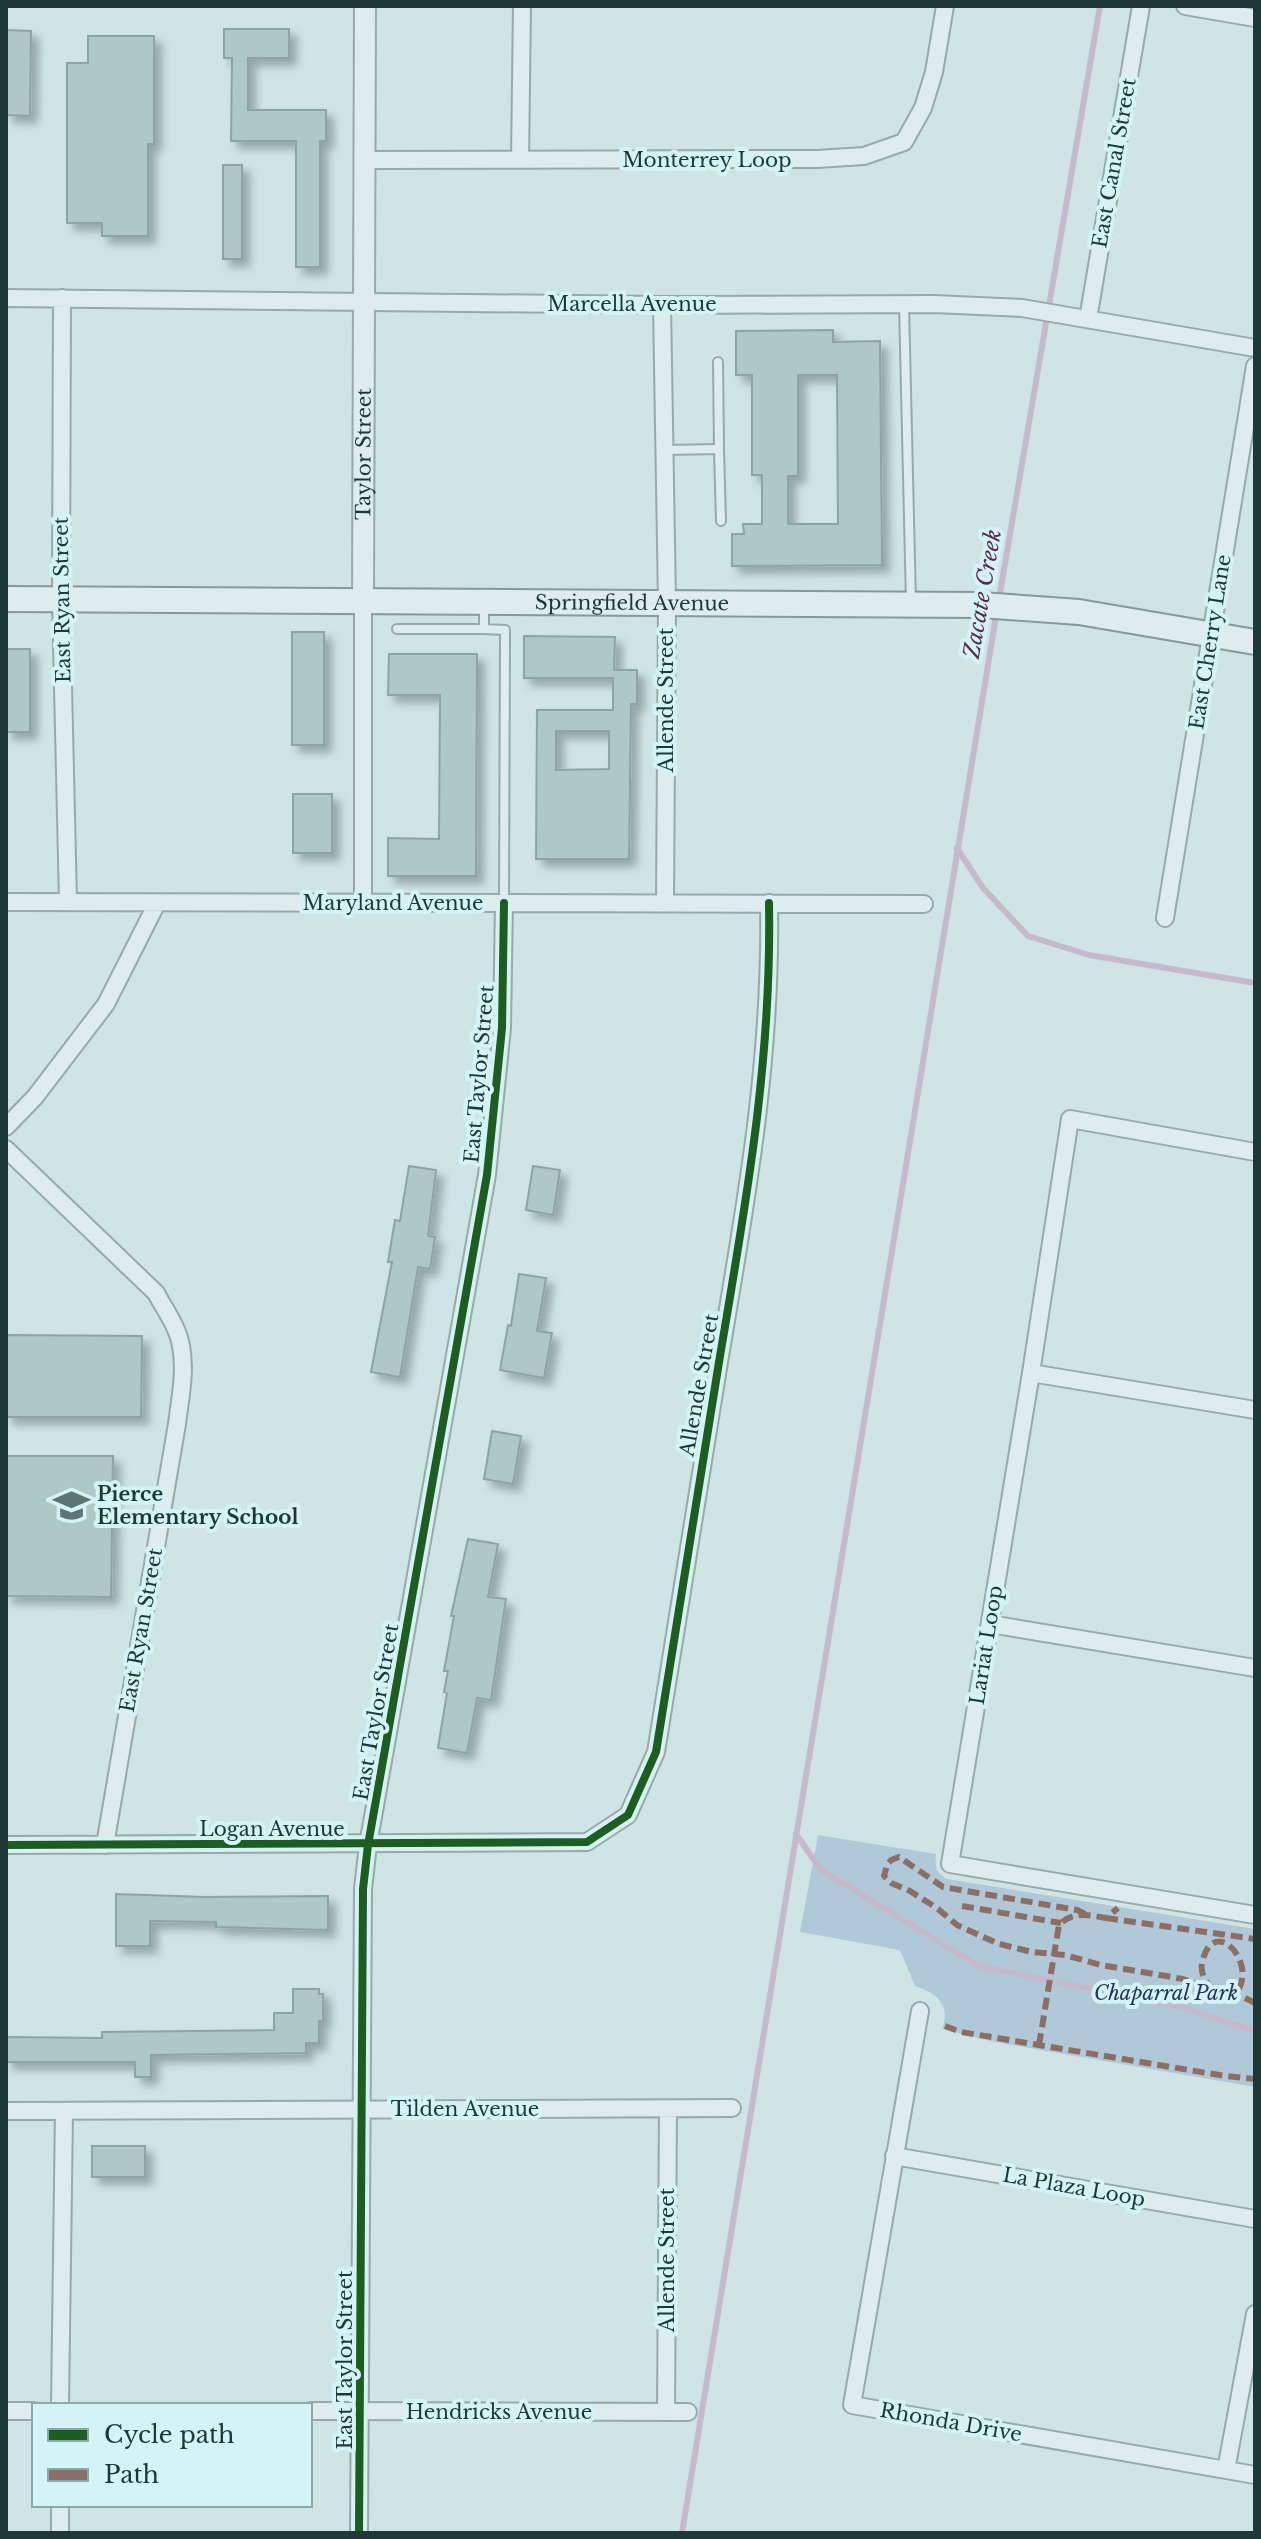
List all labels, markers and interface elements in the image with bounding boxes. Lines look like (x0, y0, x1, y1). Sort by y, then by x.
street label: East Canal Street (1087, 76, 1141, 250)
street label: Monterrey Loop (622, 148, 792, 172)
street label: Marcella Avenue (547, 292, 717, 316)
street label: Taylor Street (351, 388, 376, 520)
street label: East Ryan Street (49, 516, 75, 683)
water label: Zacate Creek (958, 527, 1007, 662)
street label: East Cherry Lane (1184, 553, 1236, 731)
street label: Springfield Avenue (535, 590, 729, 615)
street label: Allende Street (654, 627, 678, 773)
street label: Maryland Avenue (303, 891, 483, 915)
street label: East Taylor Street (459, 983, 499, 1164)
street label: Allende Street (674, 1311, 723, 1459)
place label: Pierce Elementary School (97, 1482, 298, 1529)
school or university icon: Pierce Elementary School (52, 1487, 90, 1525)
street label: East Ryan Street (115, 1546, 167, 1714)
street label: Lariat Loop (965, 1584, 1007, 1706)
street label: East Taylor Street (349, 1621, 403, 1802)
street label: Logan Avenue (199, 1817, 345, 1841)
park label: Chaparral Park (1094, 1981, 1238, 2005)
street label: Tilden Avenue (391, 2097, 539, 2121)
street label: La Plaza Loop (1001, 2163, 1147, 2211)
street label: Allende Street (655, 2187, 679, 2333)
street label: East Taylor Street (333, 2270, 357, 2450)
street label: Rhonda Drive (878, 2398, 1024, 2446)
street label: Hendricks Avenue (406, 2400, 592, 2424)
legend (32, 2403, 312, 2507)
text: Cycle path (104, 2420, 235, 2449)
text: Path (104, 2460, 159, 2489)

